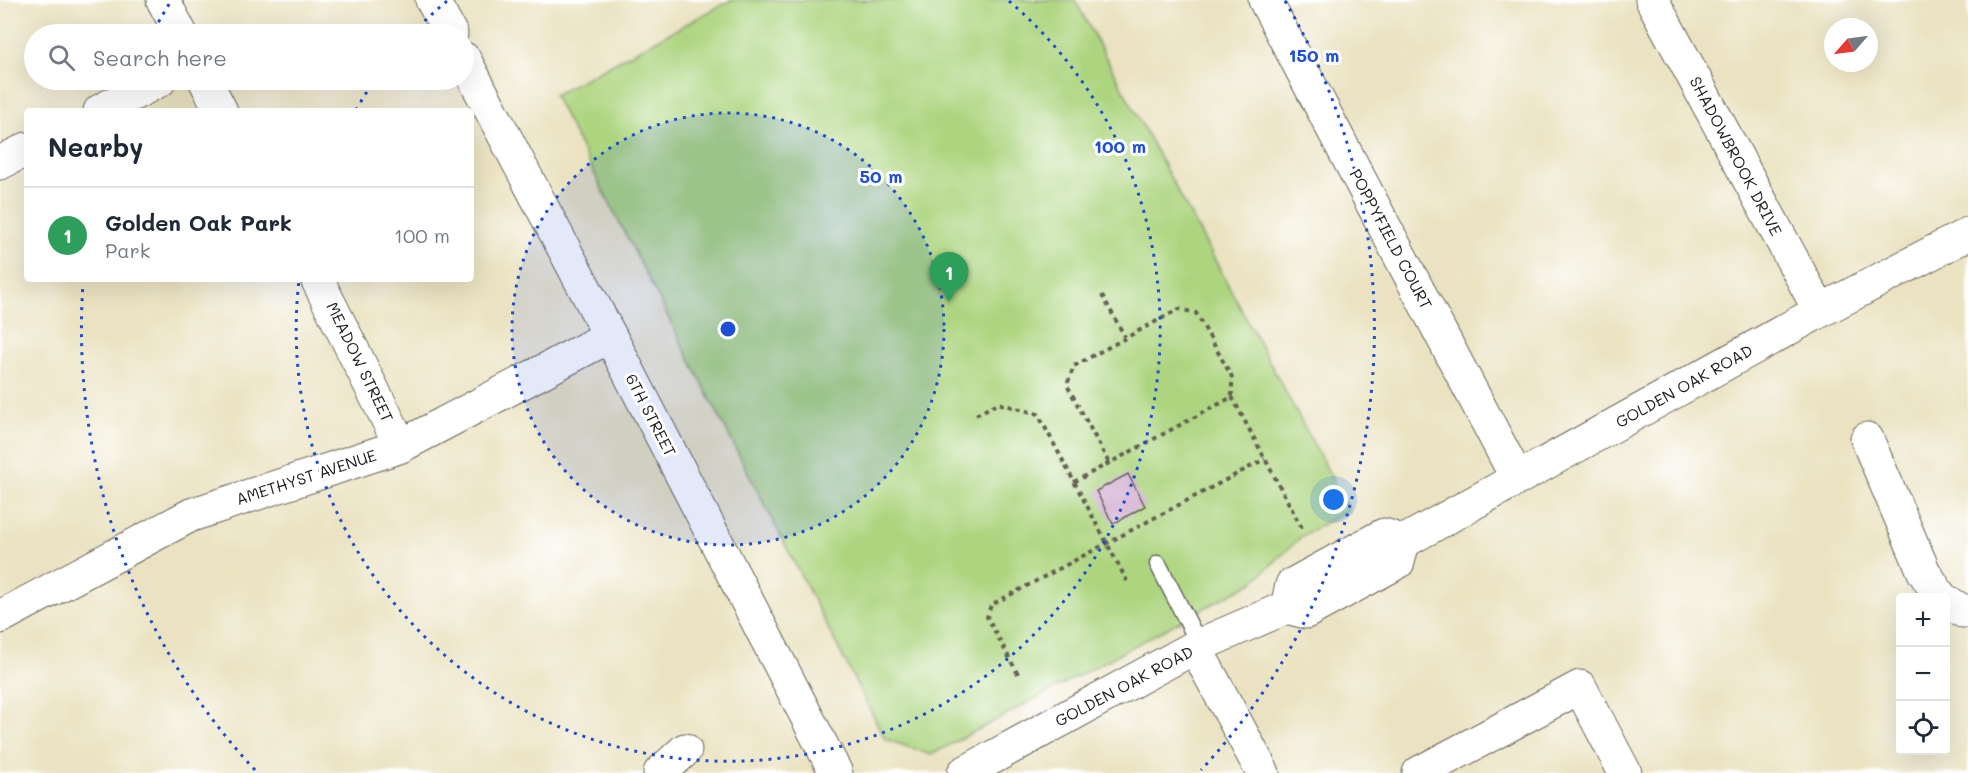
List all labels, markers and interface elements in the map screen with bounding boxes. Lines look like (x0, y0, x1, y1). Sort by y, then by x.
north arrow (1824, 18, 1878, 72)
search box (24, 24, 474, 90)
icon: search (45, 41, 78, 74)
text: Search here (93, 43, 227, 72)
text: 150 m (1289, 43, 1339, 67)
street label: SHADOWBROOK DRIVE (1686, 73, 1787, 239)
text: Nearby (48, 130, 143, 164)
text: 100 m (1094, 134, 1146, 158)
text: 50 m (860, 164, 902, 188)
street label: POPPYFIELD COURT (1346, 165, 1437, 313)
text: Golden Oak Park (105, 208, 292, 237)
text: 1 (63, 222, 72, 248)
text: 100 m (394, 222, 450, 248)
text: Park (105, 237, 150, 263)
pin: 1 (930, 252, 968, 302)
street label: MEADOW STREET (322, 298, 399, 425)
centre of rings (718, 319, 738, 339)
street label: GOLDEN OAK ROAD (1611, 339, 1756, 432)
street label: 6TH STREET (622, 370, 681, 460)
street label: AMETHYST AVENUE (233, 444, 379, 509)
your location (1319, 485, 1348, 514)
map controls (1896, 593, 1950, 755)
button: + (1896, 593, 1950, 647)
street label: GOLDEN OAK ROAD (1051, 640, 1197, 731)
button: − (1896, 647, 1950, 701)
button: locate (1896, 701, 1950, 755)

